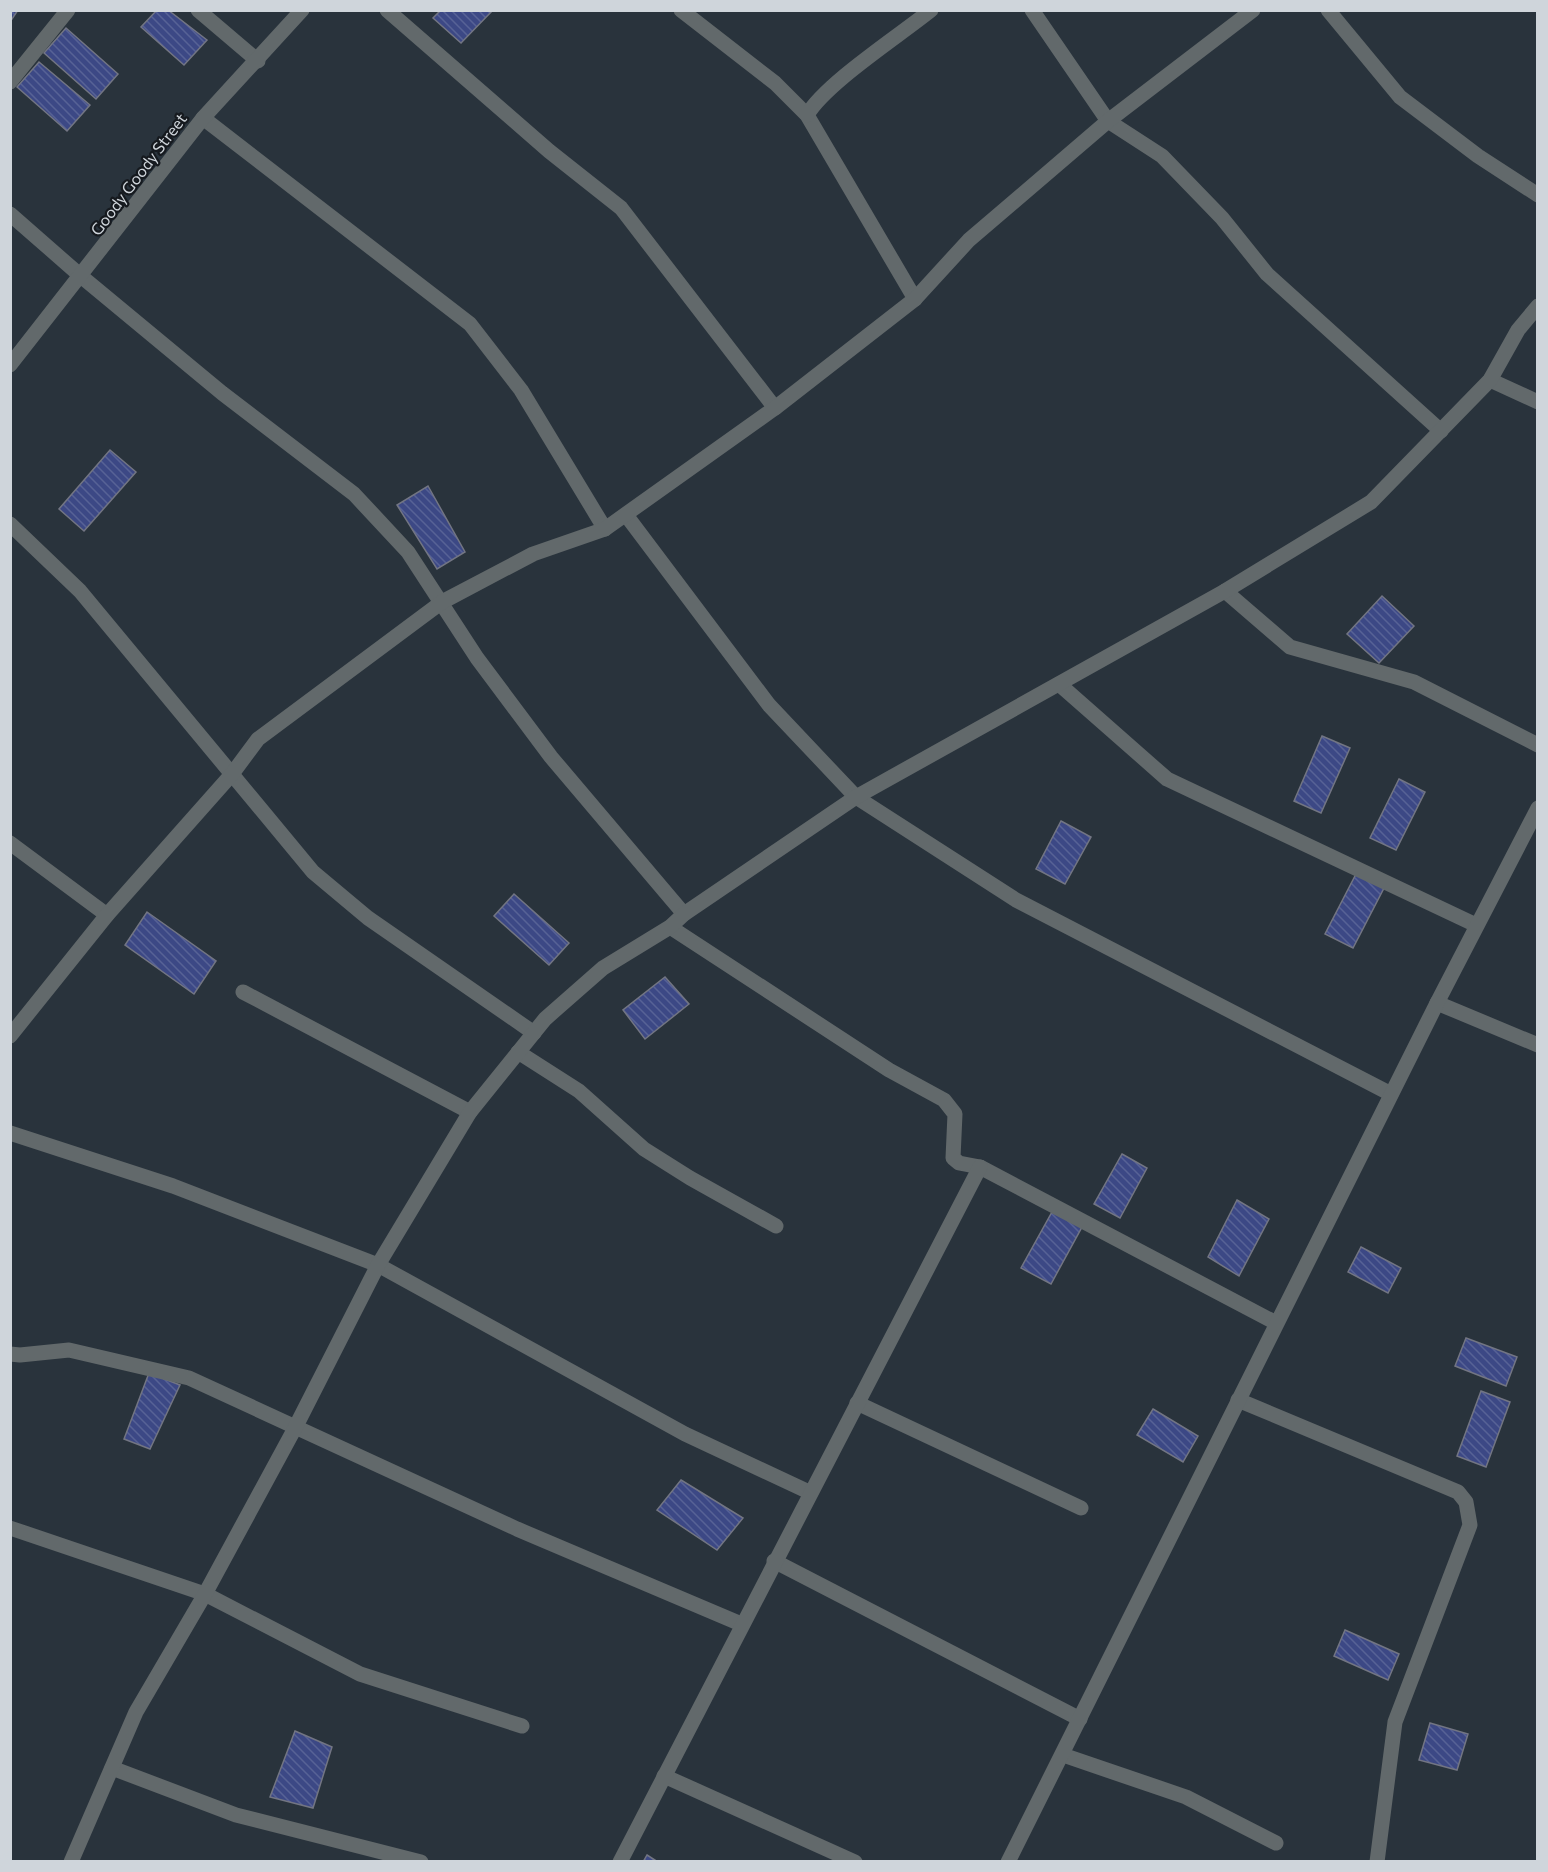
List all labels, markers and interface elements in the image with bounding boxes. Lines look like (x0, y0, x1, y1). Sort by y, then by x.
street label: Goody Goody Street (86, 109, 190, 239)

